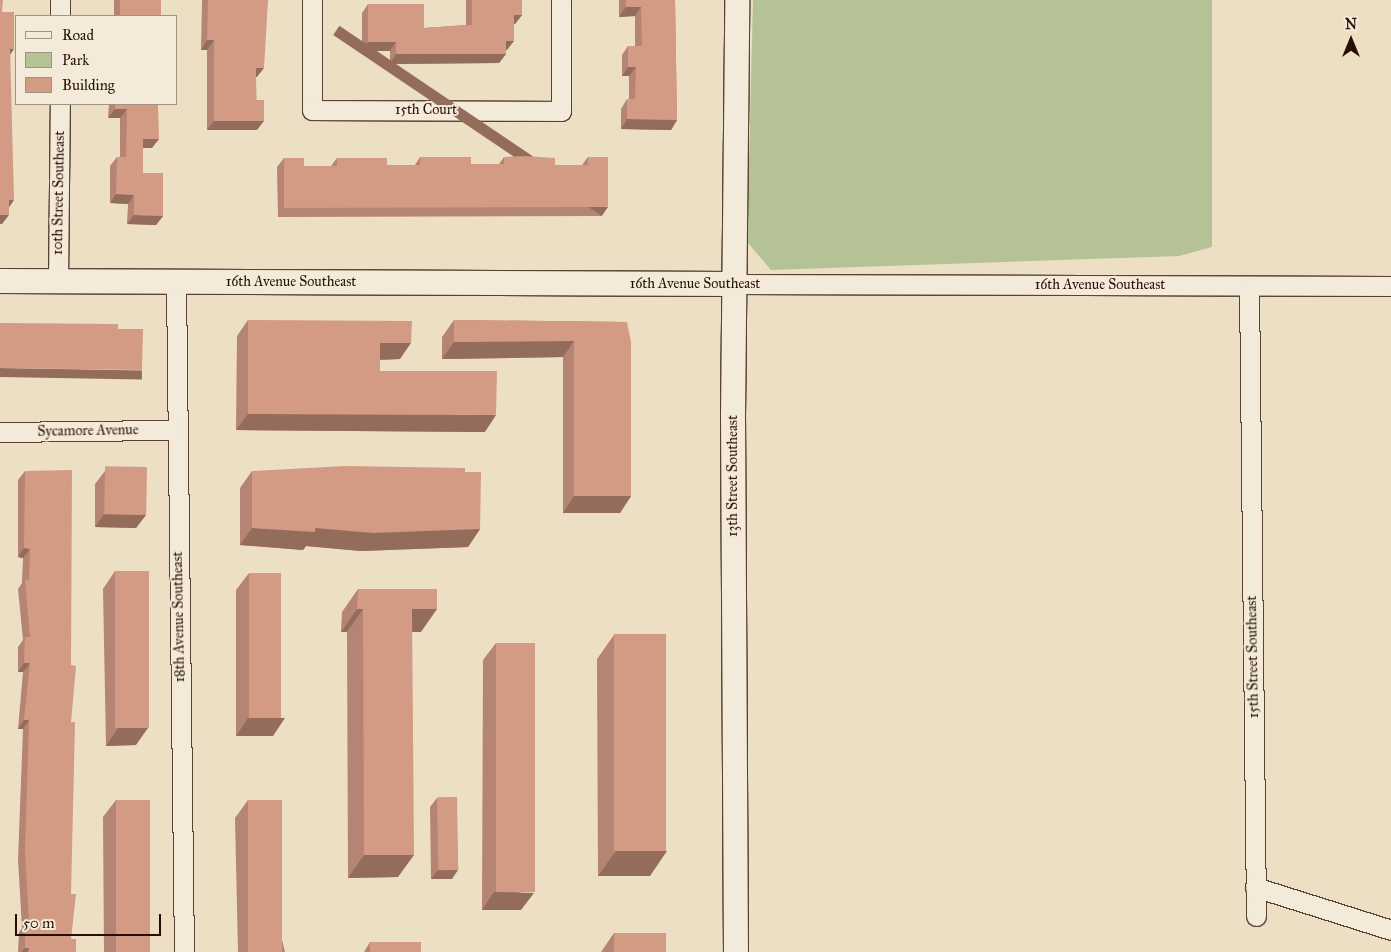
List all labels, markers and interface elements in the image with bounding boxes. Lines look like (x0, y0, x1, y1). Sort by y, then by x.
legend (15, 15, 178, 105)
north arrow (1326, 15, 1376, 65)
text: N (1345, 16, 1357, 33)
text: Road (62, 26, 94, 44)
text: Park (62, 51, 89, 69)
text: Building (62, 76, 115, 94)
street label: 15th Court (395, 102, 457, 118)
street label: 10th Street Southeast (50, 131, 68, 255)
street label: 16th Avenue Southeast (226, 274, 356, 290)
street label: 16th Avenue Southeast (630, 276, 760, 292)
street label: 16th Avenue Southeast (1035, 277, 1165, 293)
street label: 13th Street Southeast (725, 415, 741, 537)
street label: Sycamore Avenue (37, 422, 139, 440)
street label: 18th Avenue Southeast (169, 551, 189, 683)
street label: 15th Street Southeast (1244, 596, 1262, 718)
scale bar (18, 904, 164, 936)
text: 50 m (23, 914, 55, 932)

